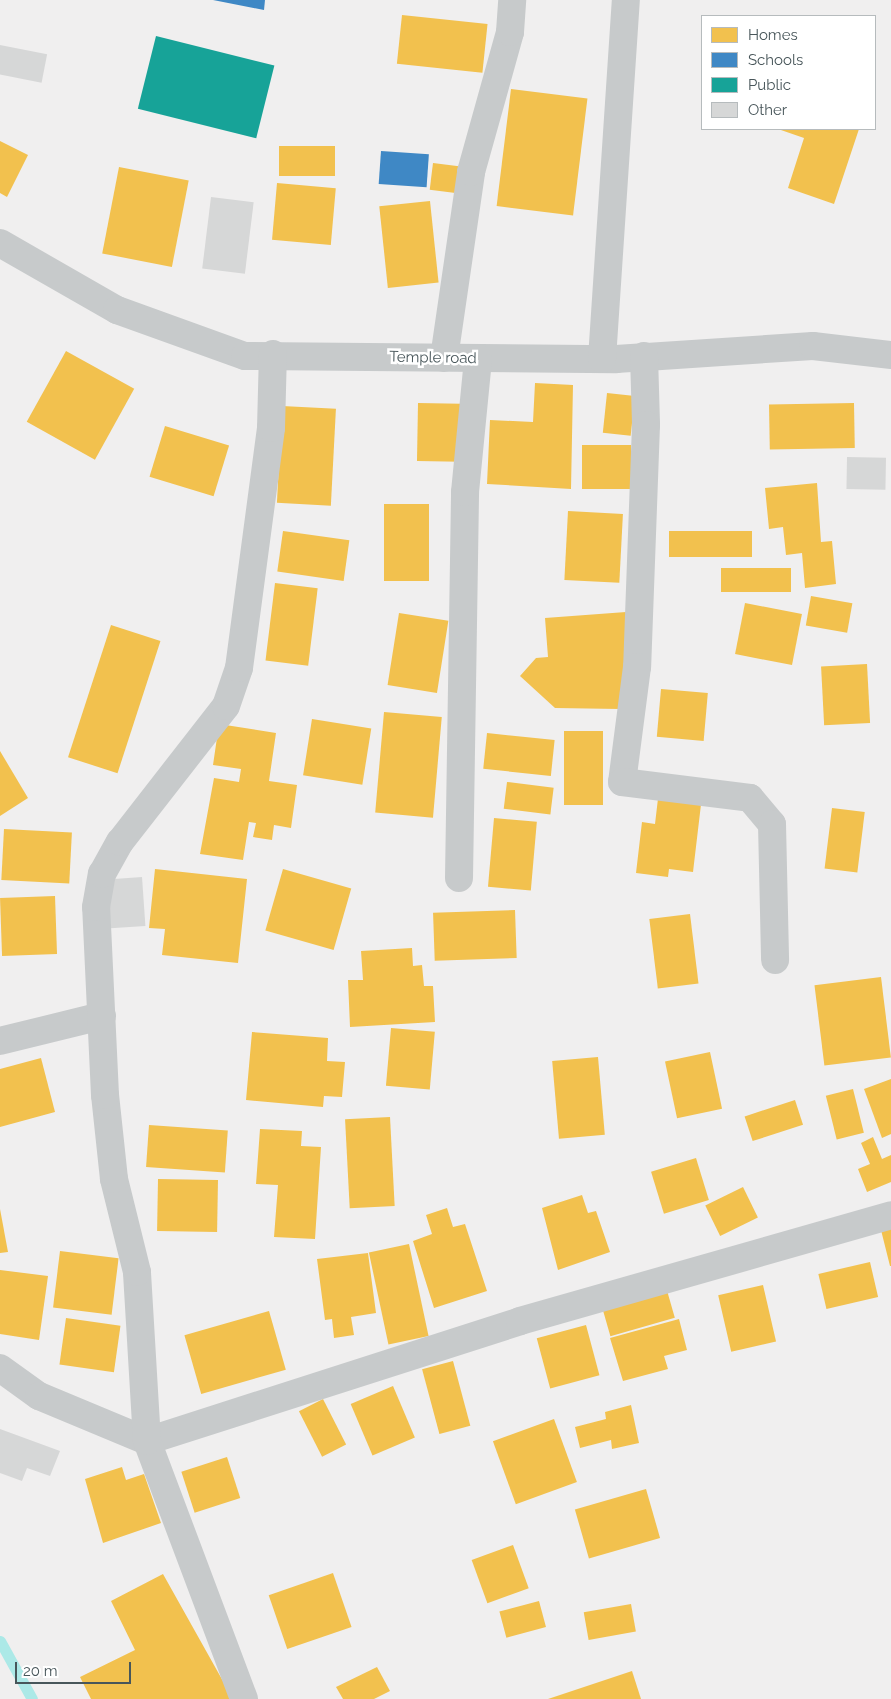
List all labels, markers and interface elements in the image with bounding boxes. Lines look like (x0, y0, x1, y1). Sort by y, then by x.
legend (701, 15, 876, 130)
text: Homes (748, 26, 798, 44)
text: Schools (748, 51, 803, 69)
text: Public (748, 76, 791, 94)
text: Other (748, 101, 787, 119)
street label: Temple road (389, 348, 477, 368)
scale bar (18, 1652, 134, 1684)
text: 20 m (23, 1662, 58, 1680)

